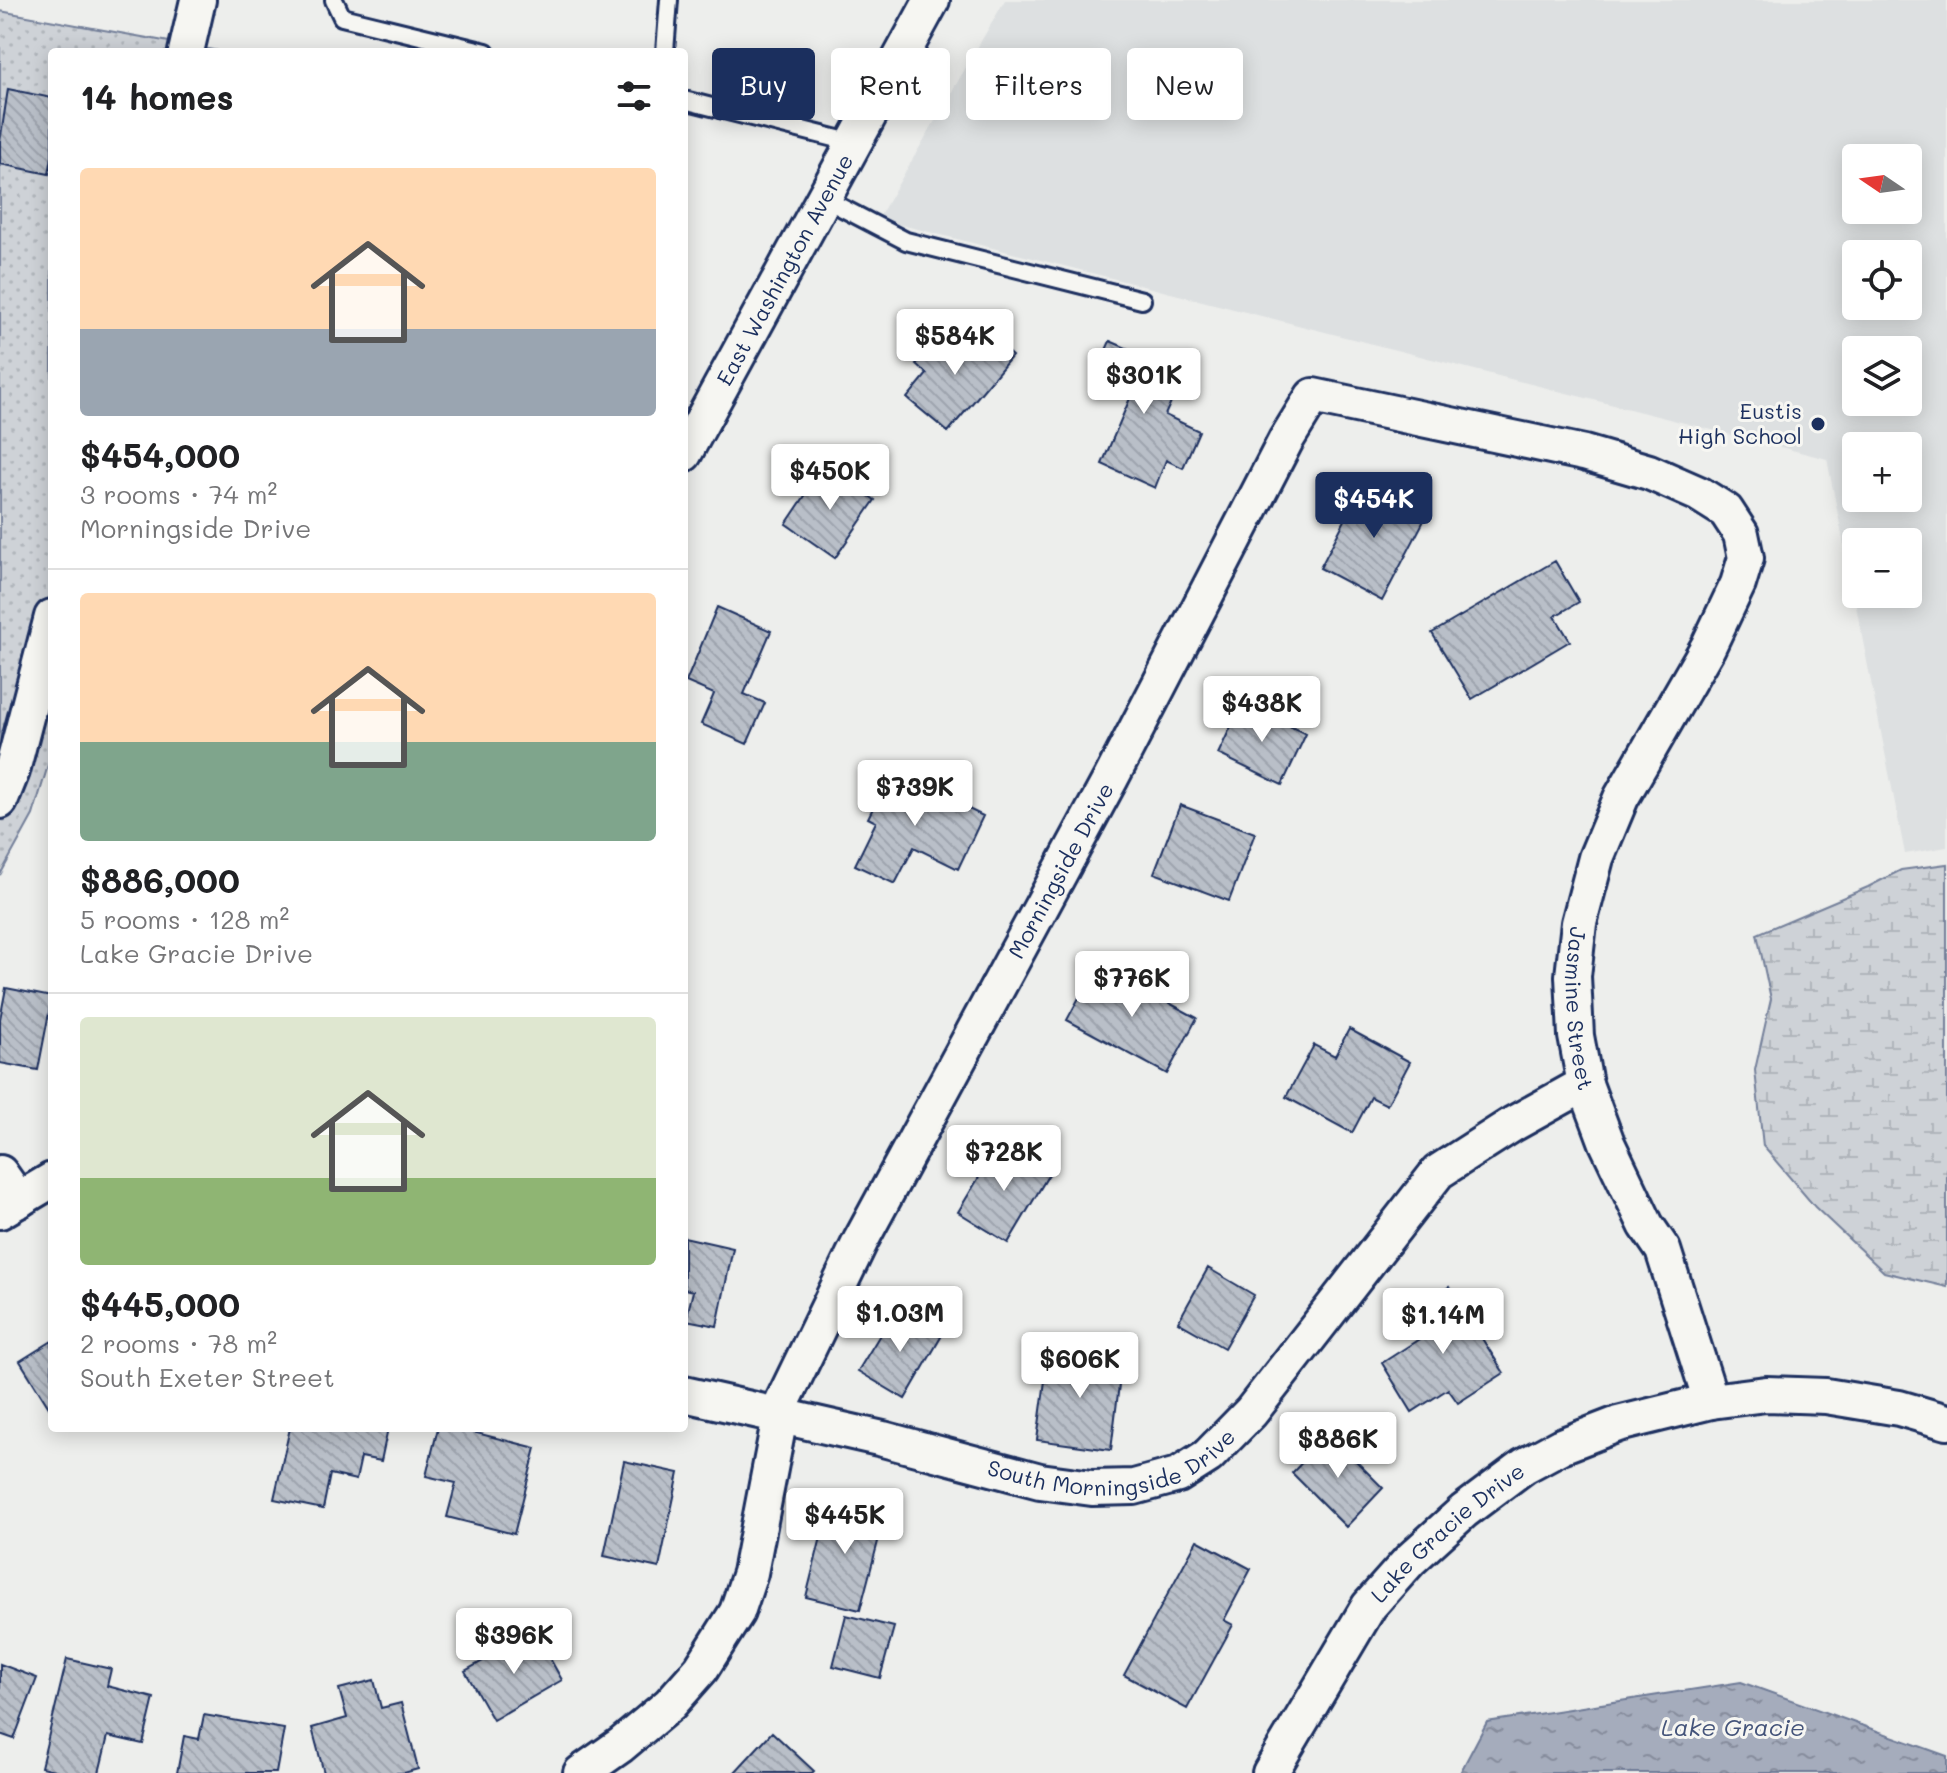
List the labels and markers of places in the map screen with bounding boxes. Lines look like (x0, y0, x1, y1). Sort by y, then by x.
pin: $584K (899, 309, 1011, 377)
pin: $301K (1088, 348, 1200, 416)
place label: Eustis High School (1678, 396, 1802, 450)
marker: Eustis High School (1809, 415, 1827, 433)
pin: $450K (774, 444, 886, 512)
pin: $454K (1318, 472, 1430, 540)
pin: $438K (1206, 676, 1318, 744)
pin: $739K (859, 760, 971, 828)
pin: $776K (1076, 951, 1188, 1019)
pin: $728K (948, 1125, 1060, 1193)
pin: $1.03M (835, 1286, 965, 1354)
pin: $1.14M (1378, 1288, 1508, 1356)
pin: $606K (1024, 1332, 1136, 1400)
pin: $886K (1282, 1412, 1394, 1480)
pin: $445K (789, 1488, 901, 1556)
pin: $396K (458, 1608, 570, 1676)

